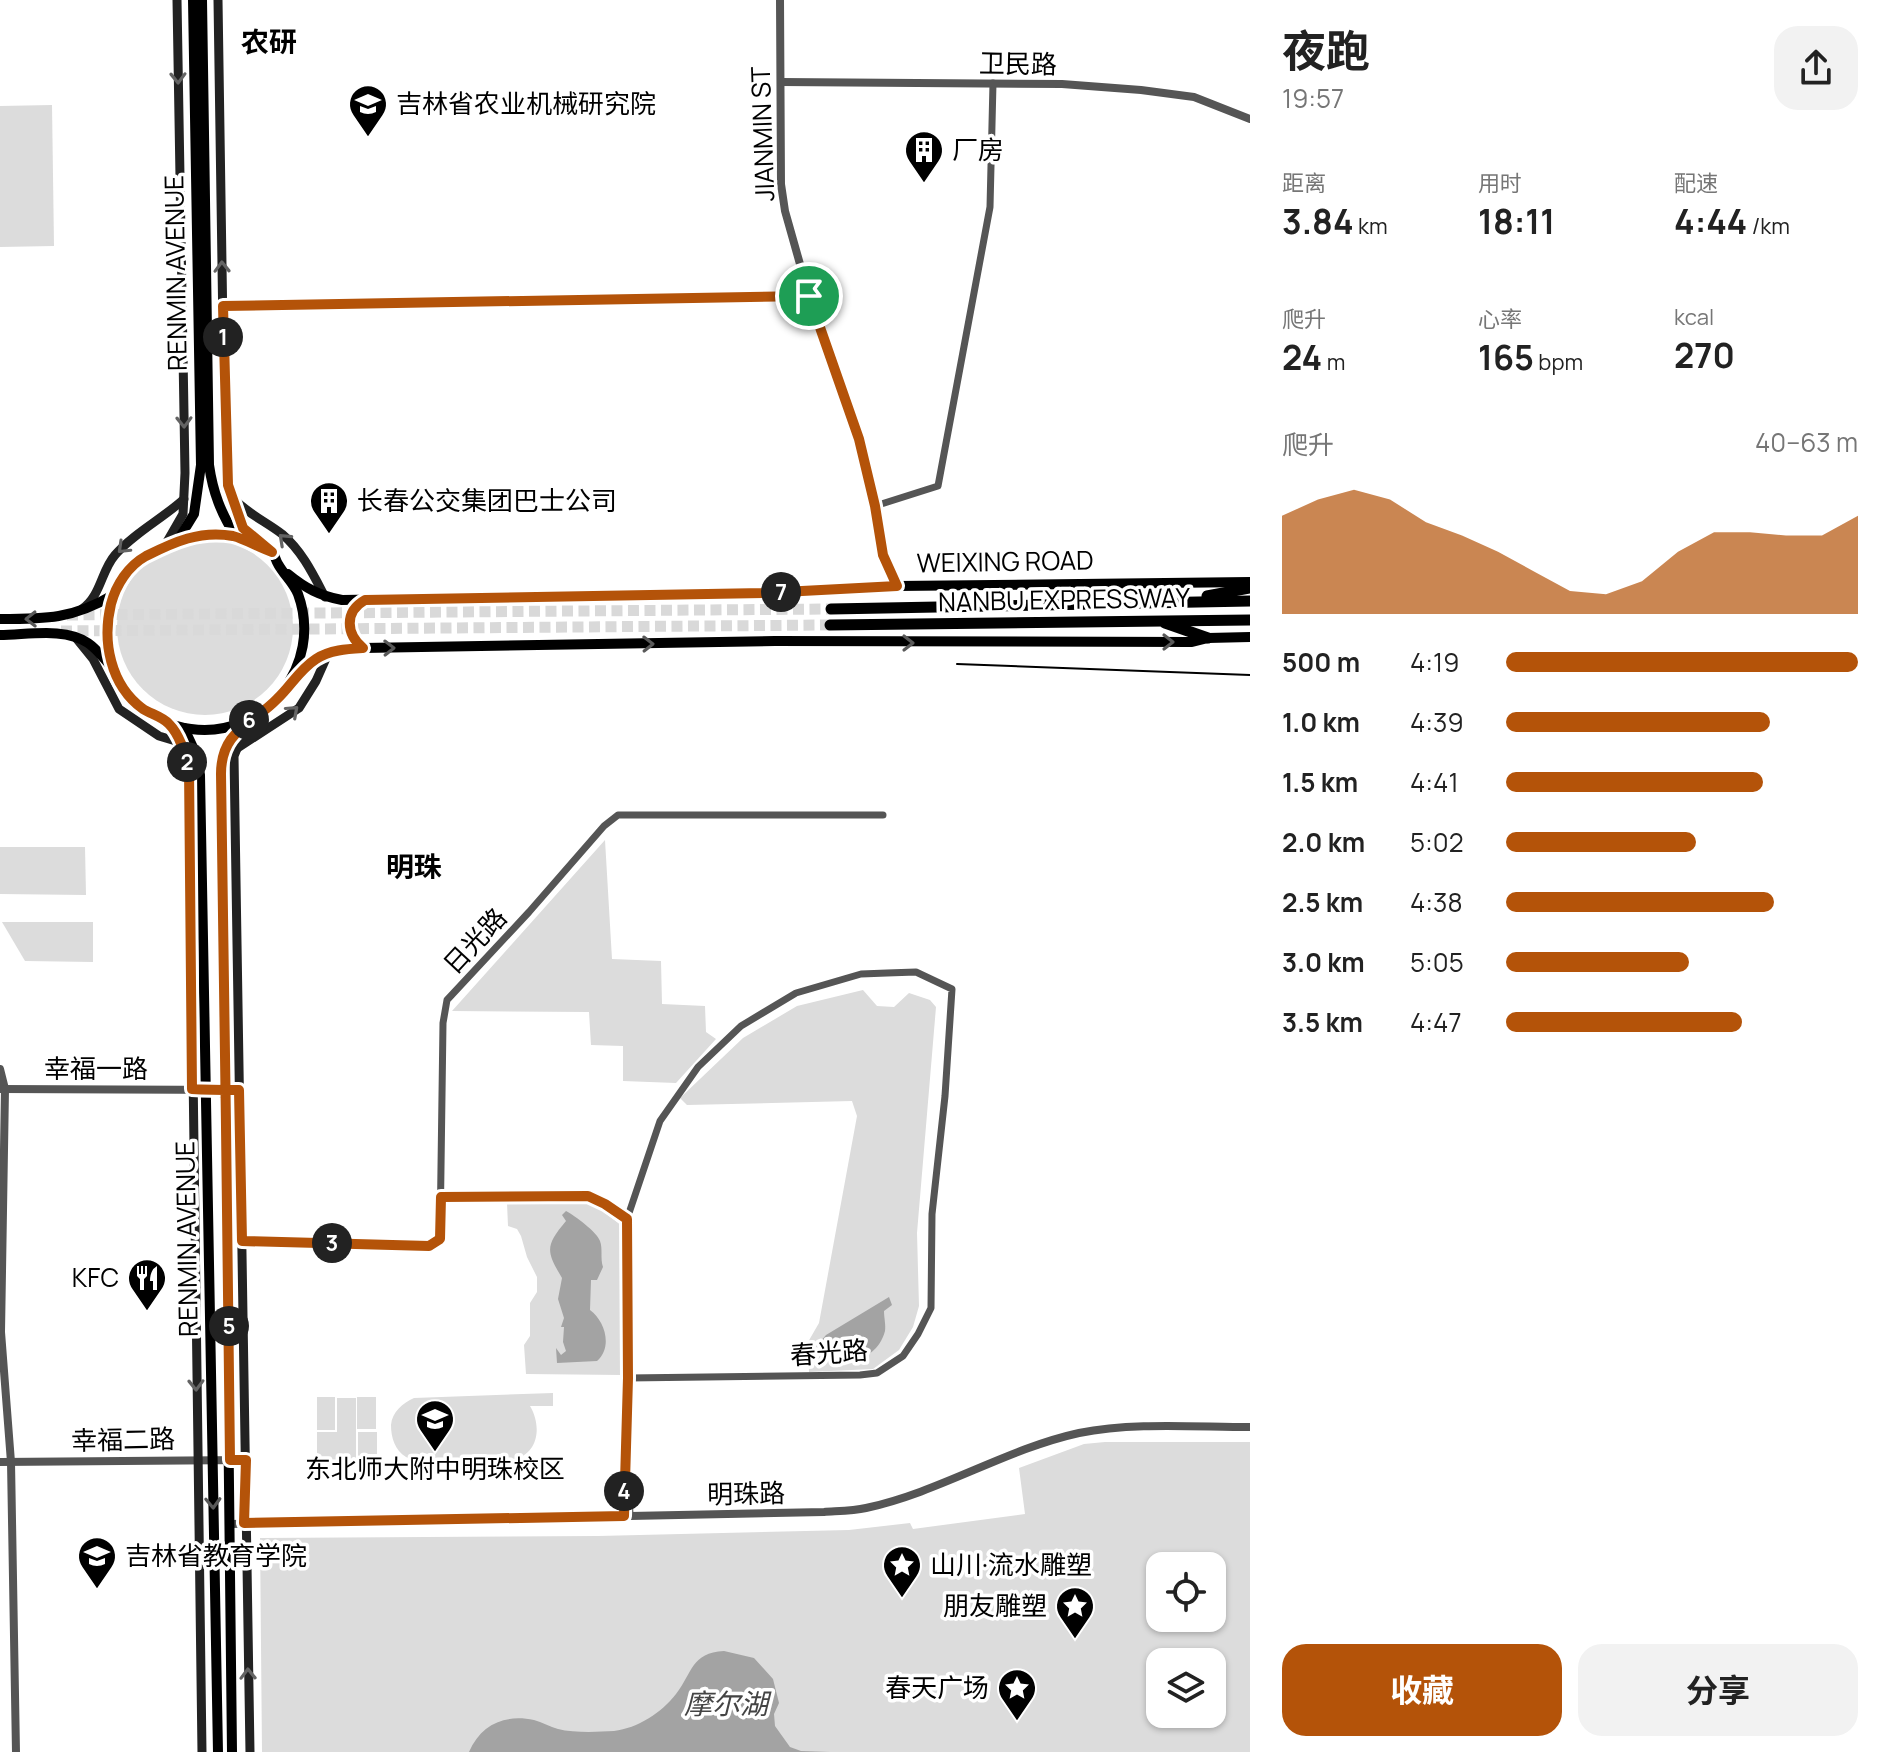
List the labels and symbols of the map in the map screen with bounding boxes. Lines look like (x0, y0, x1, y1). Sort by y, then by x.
district label: 农研 (241, 22, 297, 60)
street label: 卫民路 (979, 44, 1057, 82)
street label: JIANMIN ST (742, 66, 782, 202)
one-way arrow (170, 72, 187, 85)
school or university icon: 吉林省农业机械研究院 (347, 83, 389, 138)
place label: 吉林省农业机械研究院 (396, 85, 656, 121)
building icon: 厂房 (903, 129, 945, 184)
place label: 厂房 (952, 131, 1004, 167)
street label: RENMIN AVENUE (155, 175, 195, 371)
one-way arrow (213, 260, 231, 273)
pin (775, 262, 843, 330)
pin: 1 (203, 317, 243, 357)
one-way arrow (175, 416, 193, 429)
building icon: 长春公交集团巴士公司 (308, 480, 350, 535)
place label: 长春公交集团巴士公司 (357, 482, 617, 518)
one-way arrow (279, 535, 294, 549)
one-way arrow (118, 538, 132, 553)
street label: WEIXING ROAD (916, 541, 1094, 581)
pin: 7 (761, 572, 801, 612)
street label: NANBU EXPRESSWAY (938, 579, 1191, 619)
one-way arrow (24, 610, 37, 627)
one-way arrow (1162, 633, 1175, 651)
one-way arrow (902, 634, 915, 652)
one-way arrow (642, 635, 655, 653)
one-way arrow (383, 639, 396, 657)
pin: 6 (229, 700, 269, 740)
one-way arrow (284, 705, 298, 720)
pin: 2 (167, 742, 207, 782)
district label: 明珠 (386, 847, 442, 885)
street label: 日光路 (435, 900, 514, 981)
street label: 幸福一路 (44, 1050, 148, 1086)
street label: RENMIN AVENUE (166, 1141, 206, 1337)
pin: 3 (312, 1223, 352, 1263)
restaurant icon: KFC (126, 1257, 168, 1312)
place label: KFC (72, 1259, 119, 1295)
pin: 5 (209, 1306, 249, 1346)
street label: 春光路 (789, 1331, 869, 1373)
one-way arrow (188, 1379, 205, 1392)
school or university icon: 东北师大附中明珠校区 (414, 1398, 456, 1453)
street label: 幸福二路 (71, 1420, 175, 1458)
place label: 东北师大附中明珠校区 (305, 1450, 565, 1486)
pin: 4 (604, 1471, 644, 1511)
street label: 明珠路 (707, 1474, 785, 1512)
one-way arrow (204, 1497, 221, 1510)
school or university icon: 吉林省教育学院 (76, 1535, 118, 1590)
place label: 吉林省教育学院 (125, 1537, 307, 1573)
place icon: 山川·流水雕塑 (881, 1544, 923, 1599)
place label: 山川·流水雕塑 (930, 1546, 1092, 1582)
place icon: 朋友雕塑 (1054, 1585, 1096, 1640)
place label: 朋友雕塑 (943, 1587, 1047, 1623)
one-way arrow (240, 1667, 257, 1680)
place icon: 春天广场 (996, 1667, 1038, 1722)
place label: 春天广场 (885, 1669, 989, 1705)
water label: 摩尔湖 (684, 1684, 772, 1722)

